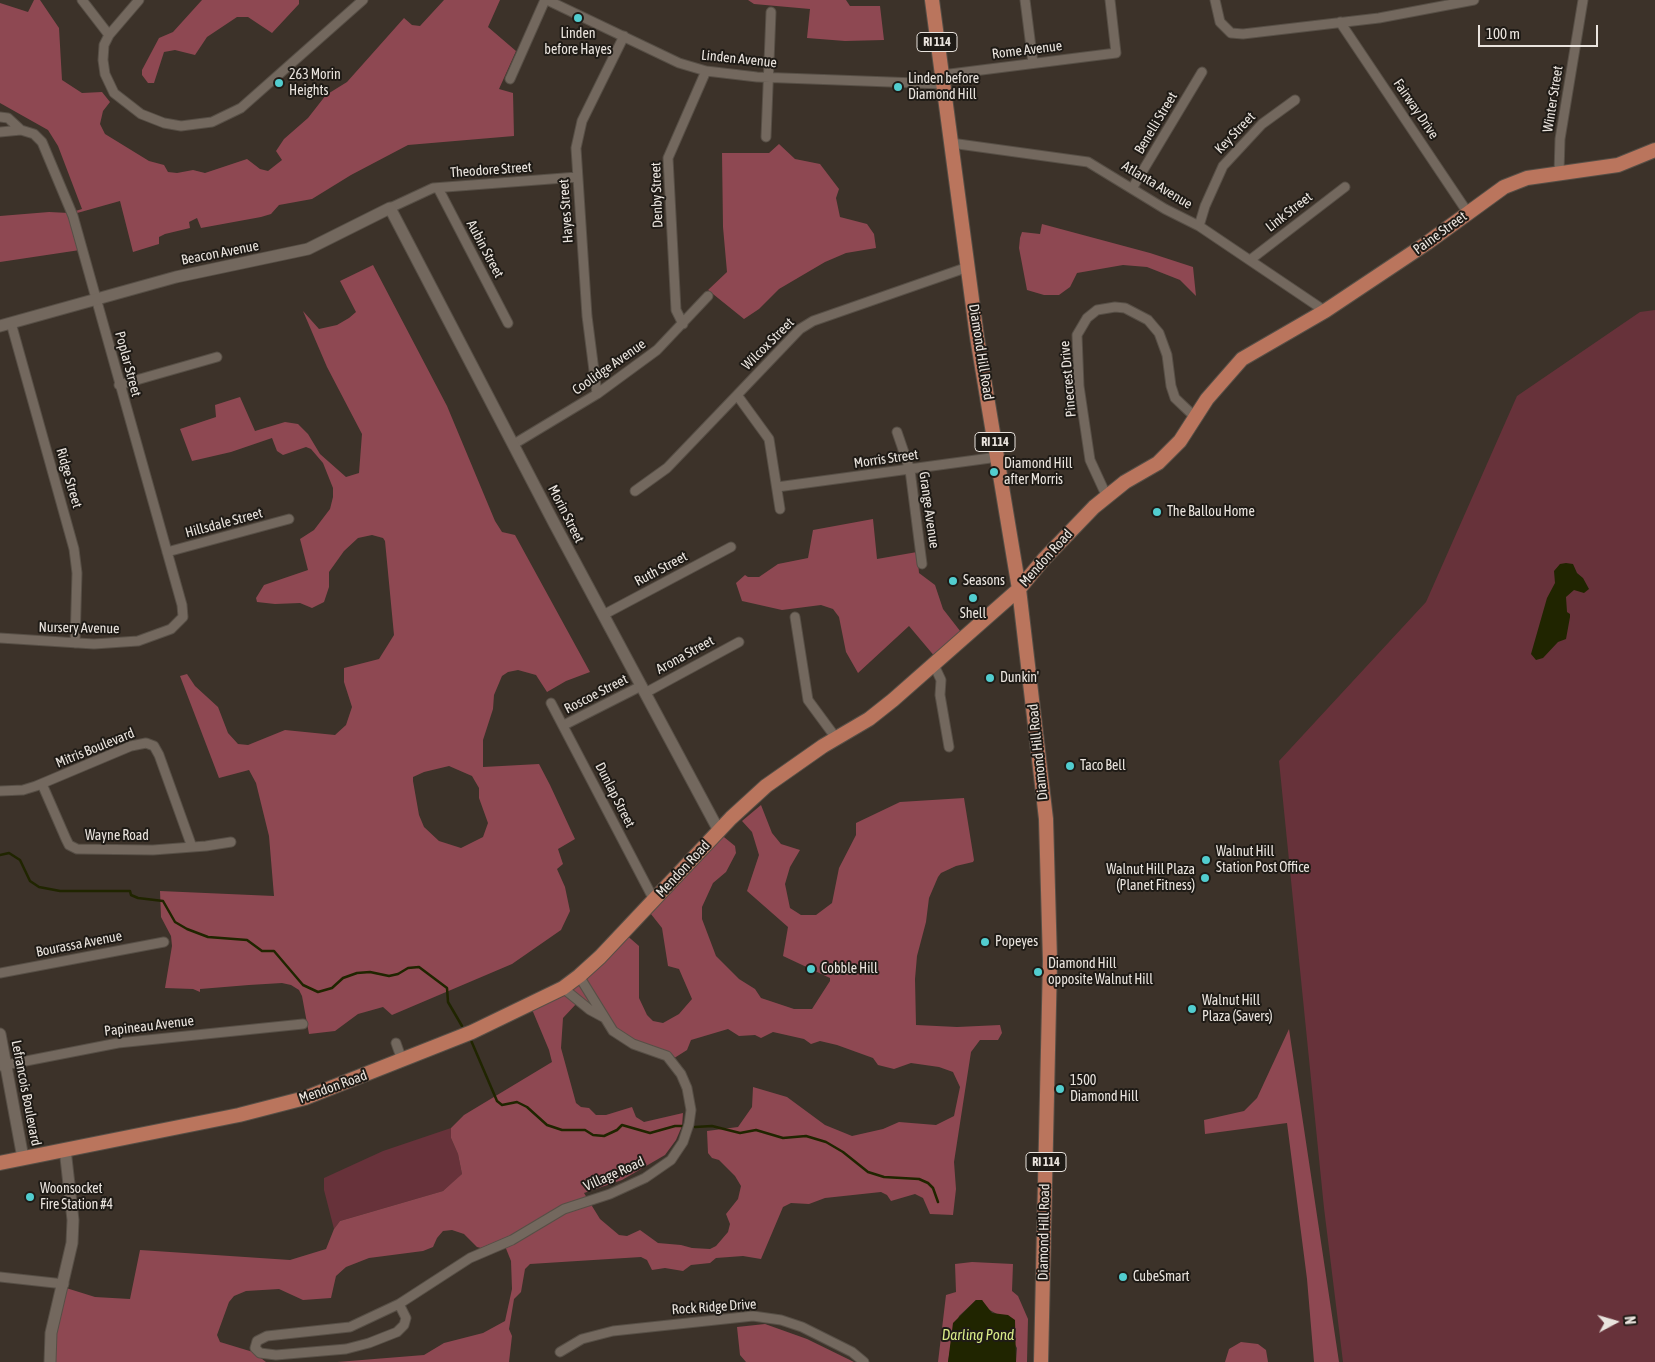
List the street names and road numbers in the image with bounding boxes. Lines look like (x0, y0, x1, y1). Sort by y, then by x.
road number: RI 114 (917, 32, 957, 52)
street label: Rome Avenue (991, 37, 1063, 63)
street label: Linden Avenue (700, 47, 778, 71)
street label: Winter Street (1539, 65, 1567, 133)
street label: Fairway Drive (1390, 76, 1442, 142)
street label: Benelli Street (1131, 89, 1181, 157)
street label: Key Street (1211, 109, 1259, 157)
street label: Atlanta Avenue (1119, 157, 1195, 213)
street label: Theodore Street (450, 159, 532, 181)
street label: Denby Street (647, 162, 667, 228)
street label: Hayes Street (555, 178, 577, 244)
street label: Link Street (1262, 189, 1316, 235)
street label: Paine Street (1410, 208, 1470, 258)
street label: Aubin Street (463, 217, 507, 281)
street label: Beacon Avenue (180, 237, 260, 269)
street label: Diamond Hill Road (965, 303, 997, 401)
street label: Wilcox Street (738, 314, 798, 374)
street label: Poplar Street (111, 330, 145, 398)
street label: Coolidge Avenue (569, 336, 649, 398)
street label: Pinecrest Drive (1056, 340, 1080, 418)
road number: RI 114 (975, 432, 1015, 452)
street label: Ridge Street (52, 446, 86, 510)
street label: Morris Street (853, 446, 919, 472)
street label: Grange Avenue (915, 471, 943, 549)
street label: Morin Street (544, 482, 588, 546)
street label: Hillsdale Street (183, 505, 265, 541)
street label: Mendon Road (1016, 526, 1076, 590)
street label: Ruth Street (632, 548, 690, 590)
street label: Nursery Avenue (38, 619, 120, 637)
street label: Arona Street (653, 632, 717, 678)
street label: Roscoe Street (561, 671, 631, 717)
street label: Diamond Hill Road (1025, 703, 1051, 801)
street label: Mitris Boulevard (53, 725, 137, 771)
street label: Dunlap Street (591, 760, 639, 830)
street label: Wayne Road (85, 828, 149, 844)
street label: Mendon Road (653, 837, 713, 901)
street label: Bourassa Avenue (34, 927, 124, 961)
street label: Papineau Avenue (103, 1012, 195, 1040)
street label: Lefrancois Boulevard (8, 1039, 44, 1147)
street label: Mendon Road (297, 1067, 369, 1107)
road number: RI 114 (1026, 1152, 1066, 1172)
street label: Village Road (581, 1153, 647, 1195)
street label: Diamond Hill Road (1035, 1183, 1053, 1281)
street label: Rock Ridge Drive (671, 1296, 757, 1318)

